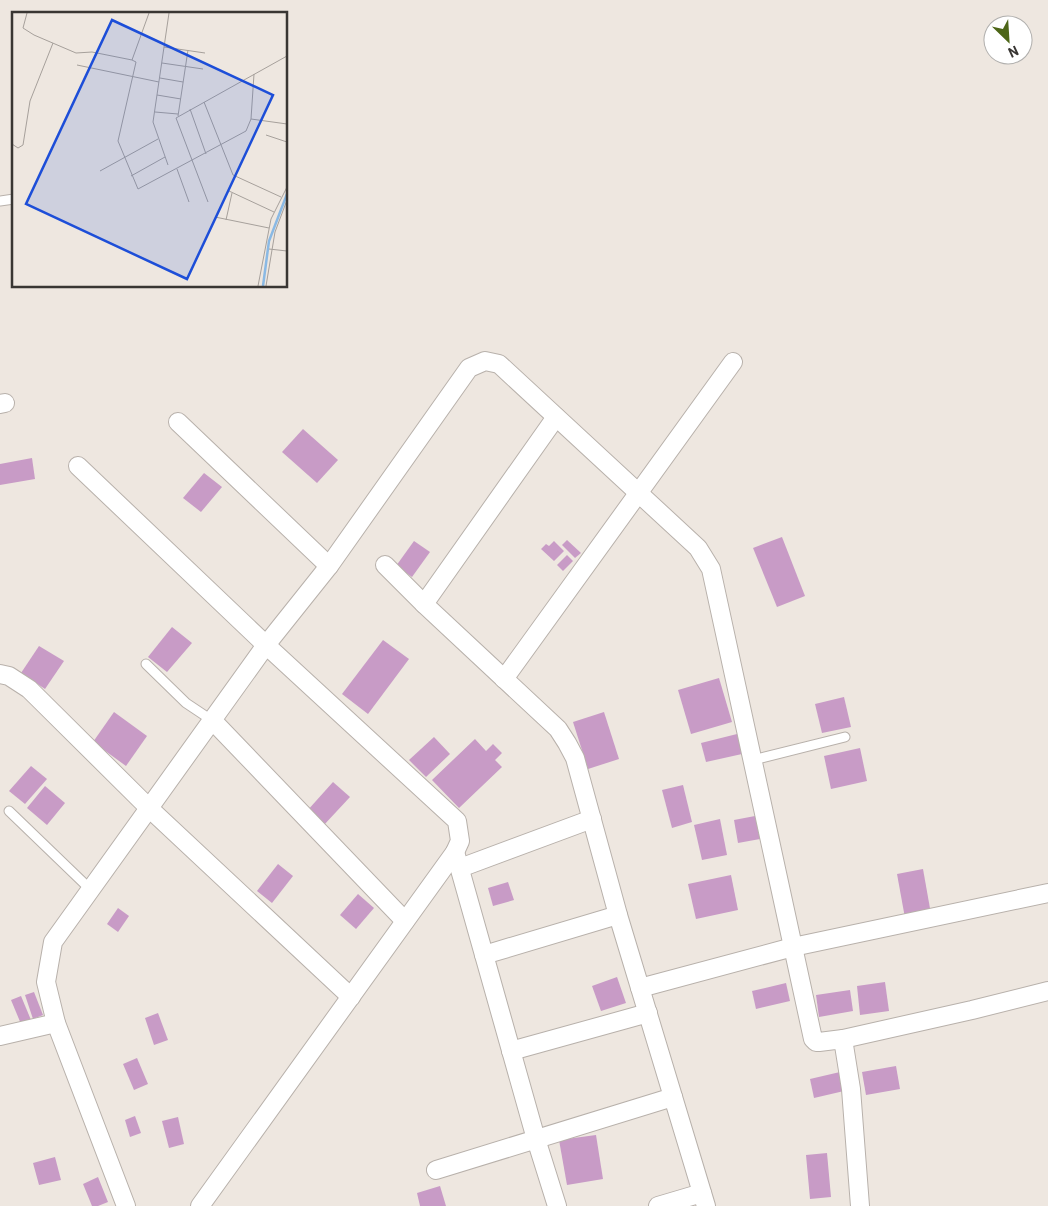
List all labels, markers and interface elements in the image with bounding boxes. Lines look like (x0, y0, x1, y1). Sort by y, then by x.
inset map (12, 12, 288, 288)
north arrow (983, 15, 1033, 65)
text: N (1006, 43, 1022, 62)

